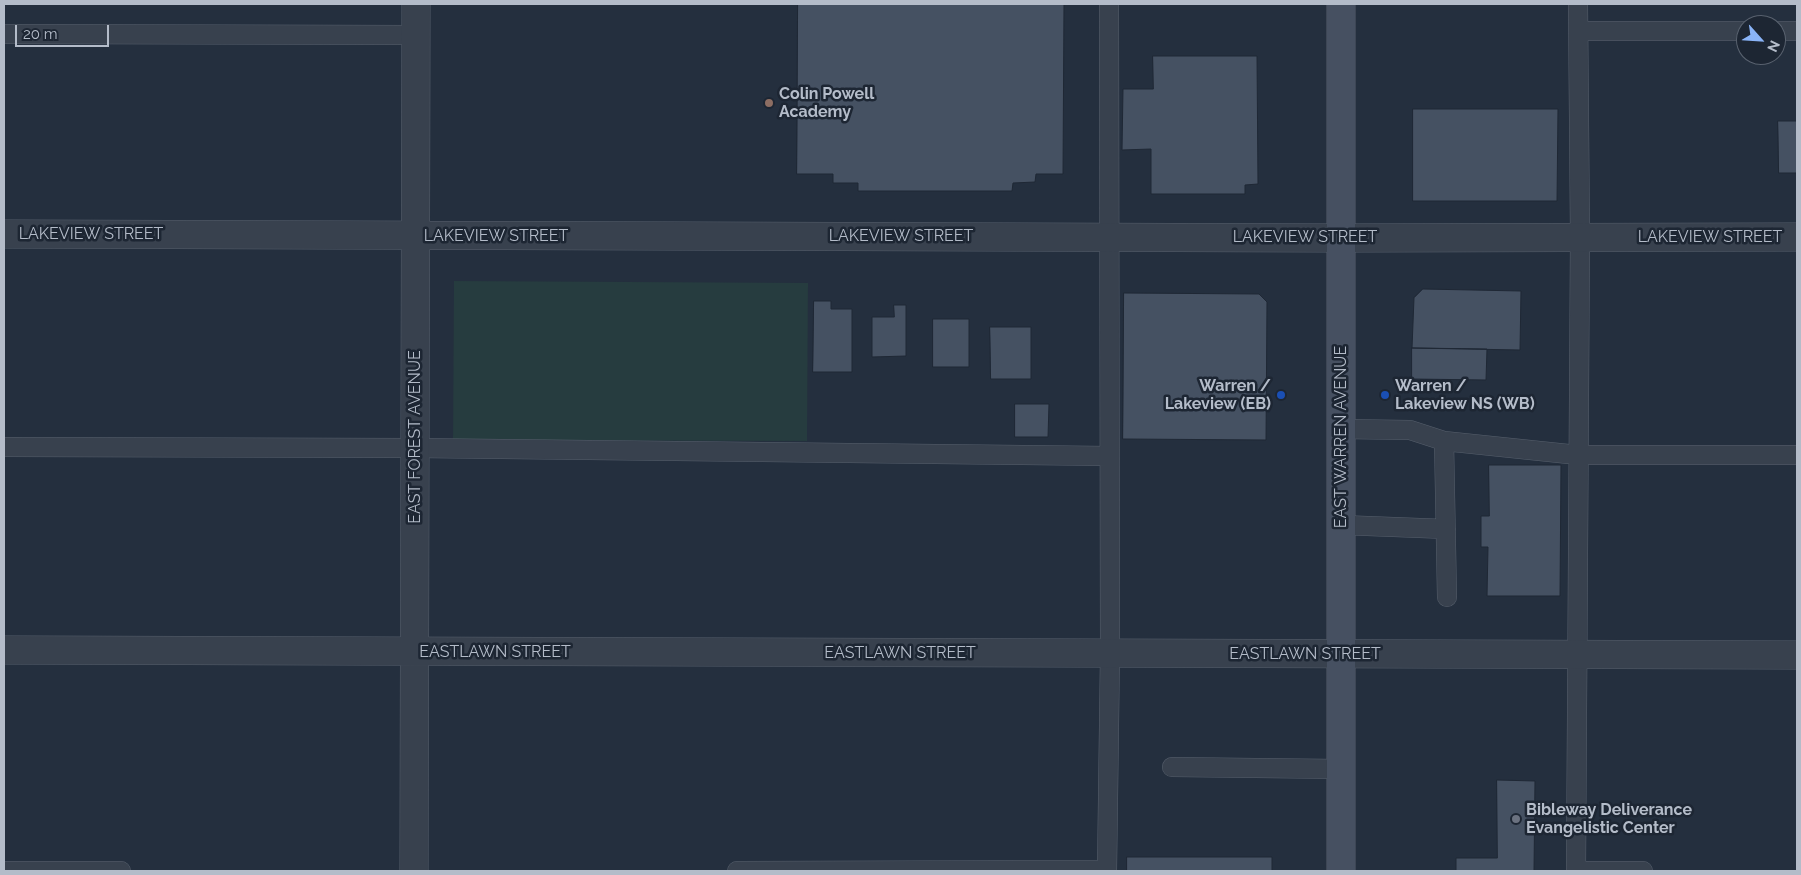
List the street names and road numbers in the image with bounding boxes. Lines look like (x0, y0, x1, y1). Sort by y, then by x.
street label: LAKEVIEW STREET (19, 224, 163, 244)
street label: LAKEVIEW STREET (424, 226, 568, 246)
street label: LAKEVIEW STREET (829, 226, 973, 246)
street label: LAKEVIEW STREET (1233, 227, 1377, 247)
street label: LAKEVIEW STREET (1638, 227, 1782, 247)
street label: EAST WARREN AVENUE (1331, 346, 1351, 528)
street label: EAST FOREST AVENUE (405, 350, 425, 524)
street label: EASTLAWN STREET (419, 642, 571, 662)
street label: EASTLAWN STREET (824, 643, 976, 663)
street label: EASTLAWN STREET (1229, 644, 1381, 664)

